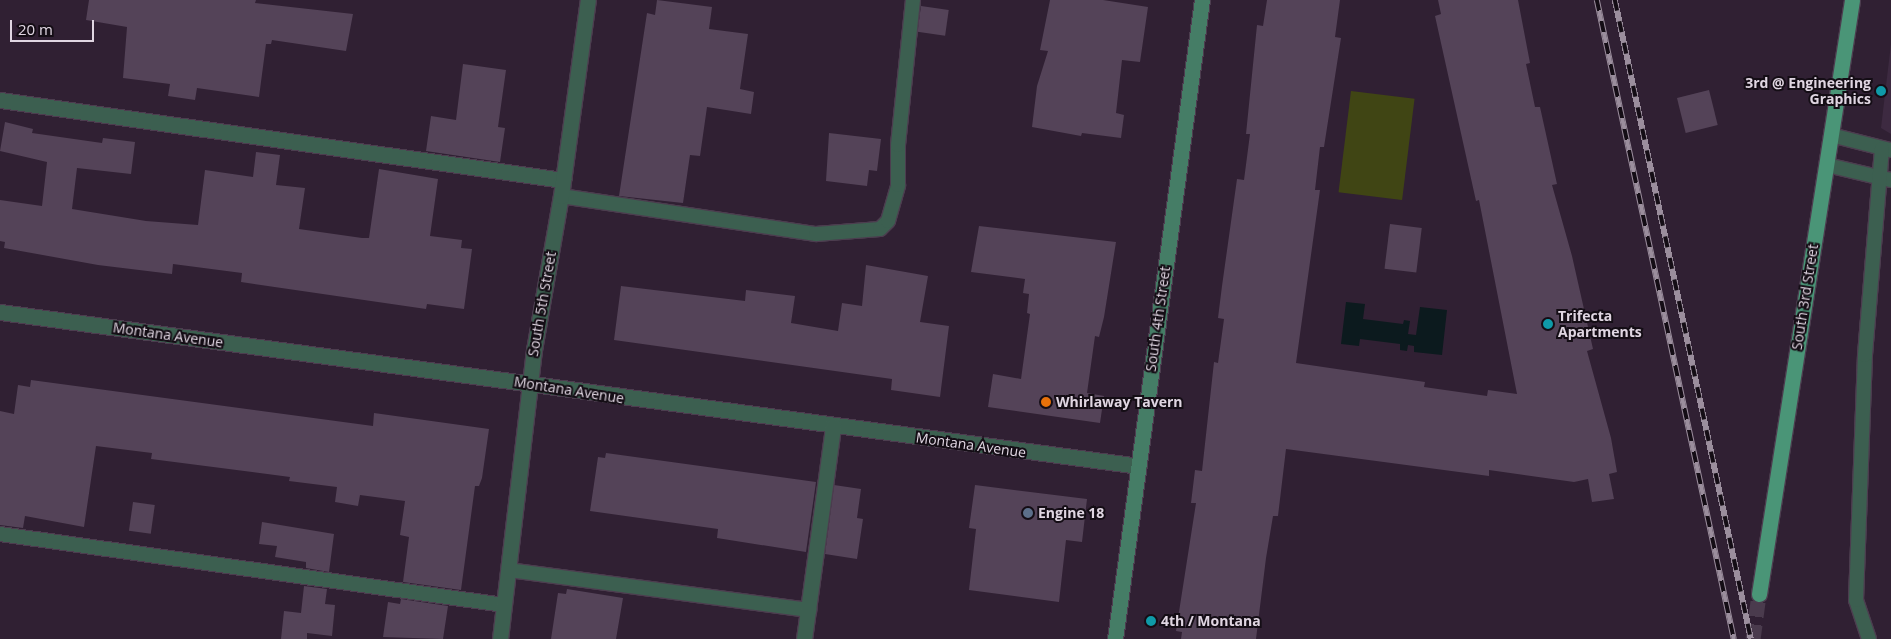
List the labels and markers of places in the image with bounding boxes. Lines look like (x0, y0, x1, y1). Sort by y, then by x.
place label: 3rd @ Engineering Graphics (1745, 75, 1871, 108)
marker: 3rd @ Engineering Graphics (1875, 85, 1887, 97)
place label: Trifecta Apartments (1558, 308, 1642, 341)
marker: Trifecta Apartments (1542, 318, 1554, 330)
place label: Whirlaway Tavern (1056, 394, 1182, 410)
marker: Whirlaway Tavern (1040, 396, 1052, 408)
place label: Engine 18 (1038, 505, 1104, 521)
marker: Engine 18 (1022, 507, 1034, 519)
place label: 4th / Montana (1161, 613, 1261, 629)
marker: 4th / Montana (1145, 615, 1157, 627)

